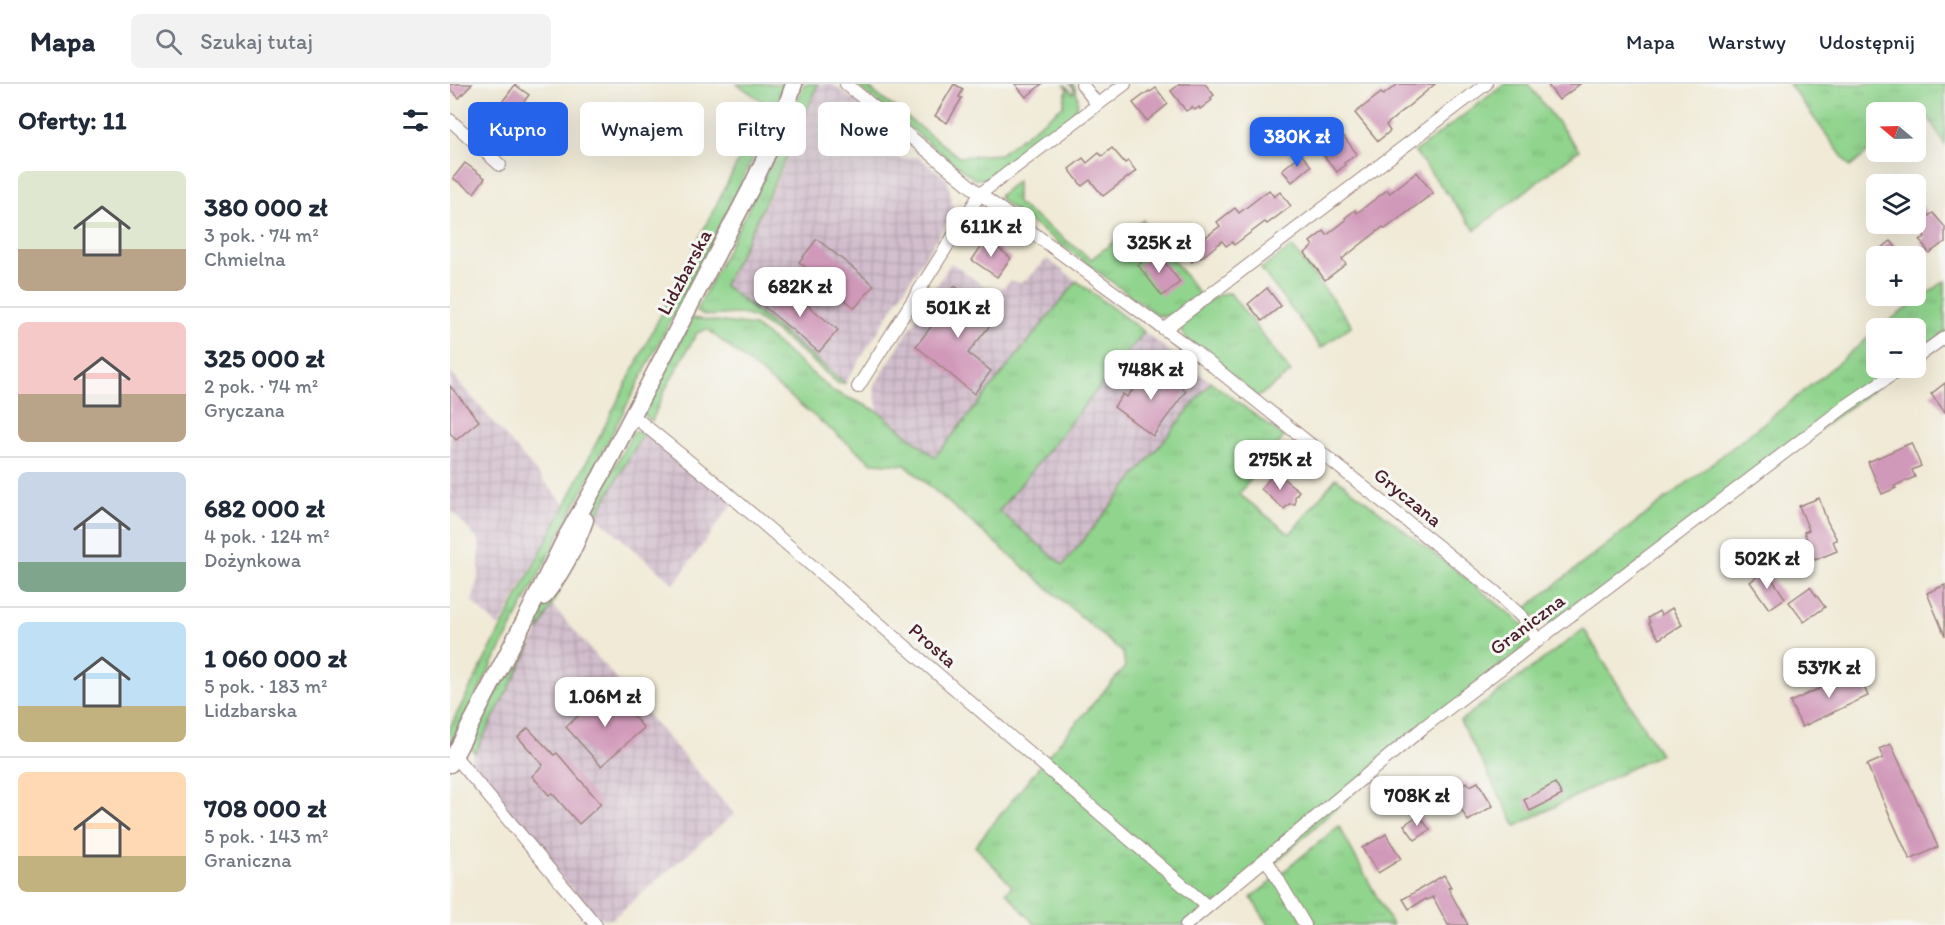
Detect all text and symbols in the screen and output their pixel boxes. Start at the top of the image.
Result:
search box [131,14,551,68]
text: Mapa [30,24,95,58]
icon: search [152,25,185,58]
text: Szukaj tutaj [200,28,313,55]
text: Mapa [1626,29,1675,54]
text: Warstwy [1708,29,1786,54]
text: Udostępnij [1819,29,1915,54]
chip: Kupno [468,102,568,156]
chip: Wynajem [580,102,704,156]
chip: Filtry [716,102,806,156]
chip: Nowe [818,102,910,156]
north arrow [1866,102,1926,162]
map controls [1866,102,1926,378]
text: Oferty: 11 [18,104,127,136]
icon: filters [399,104,432,137]
pin: 380K zł [1242,117,1352,168]
text: 380K zł [1264,124,1330,148]
button: layers [1866,174,1926,234]
text: 380 000 zł [204,191,328,223]
icon: home [66,195,138,267]
pin: 611K zł [936,207,1046,258]
text: 611K zł [960,214,1022,238]
text: 3 pok. · 74 m² [204,223,319,247]
pin: 325K zł [1104,223,1214,274]
street label: Lidzbarska [652,225,717,319]
text: 325K zł [1127,230,1191,254]
button: + [1866,246,1926,306]
text: Chmielna [204,247,286,271]
pin: 682K zł [745,267,855,318]
text: 682K zł [768,274,832,298]
pin: 501K zł [903,288,1013,339]
text: 501K zł [926,295,990,319]
button: − [1866,318,1926,378]
text: 325 000 zł [204,342,325,374]
icon: home [66,346,138,418]
pin: 748K zł [1096,350,1206,401]
text: 748K zł [1118,357,1184,381]
text: 2 pok. · 74 m² [204,374,318,398]
text: Gryczana [204,398,285,422]
pin: 275K zł [1225,440,1335,491]
text: 275K zł [1248,447,1312,471]
street label: Gryczana [1369,462,1447,532]
text: 682 000 zł [204,492,325,524]
icon: home [66,496,138,568]
text: 4 pok. · 124 m² [204,524,330,548]
pin: 502K zł [1712,539,1822,590]
text: 502K zł [1734,546,1800,570]
text: Dożynkowa [204,548,301,572]
street label: Graniczna [1485,588,1570,660]
street label: Prosta [904,618,962,672]
text: 1 060 000 zł [204,642,347,674]
icon: home [66,646,138,718]
pin: 537K zł [1774,648,1884,699]
text: 537K zł [1797,655,1861,679]
text: 5 pok. · 183 m² [204,674,327,698]
pin: 1.06M zł [543,677,667,728]
text: 1.06M zł [569,684,641,708]
text: Lidzbarska [204,698,297,722]
pin: 708K zł [1362,776,1472,827]
text: 708K zł [1384,783,1450,807]
text: 708 000 zł [204,792,326,824]
icon: home [66,796,138,868]
text: 5 pok. · 143 m² [204,824,329,848]
text: Graniczna [204,848,292,872]

